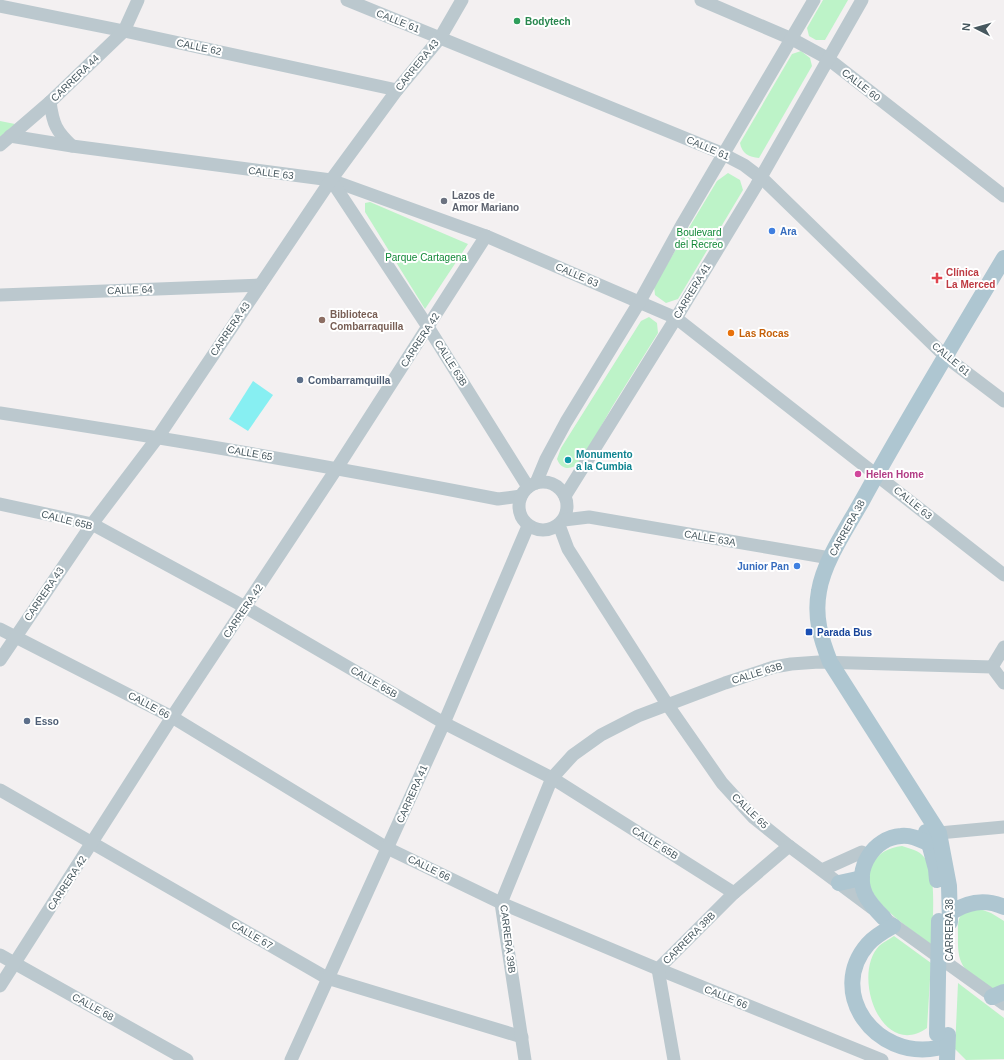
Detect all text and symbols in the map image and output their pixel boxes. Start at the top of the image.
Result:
street label: CALLE 61 [375,7,422,35]
north arrow [956,8,996,48]
marker: Bodytech [512,16,522,26]
place label: Bodytech [525,16,571,27]
text: N [960,22,972,32]
street label: CALLE 62 [176,37,223,57]
street label: CARRERA 43 [393,37,441,93]
street label: CARRERA 44 [49,52,102,104]
street label: CALLE 60 [840,67,883,104]
street label: CALLE 61 [685,134,732,162]
street label: CALLE 63 [248,165,295,181]
place label: Lazos de Amor Mariano [452,190,519,213]
marker: Lazos de Amor Mariano [439,196,449,206]
marker: Ara [767,226,777,236]
place label: Ara [780,226,797,237]
park label: Boulevard del Recreo [675,227,724,250]
park label: Parque Cartagena [385,252,467,263]
street label: CALLE 63 [554,261,601,289]
street label: CARRERA 41 [671,261,713,321]
place label: Clínica La Merced [946,267,995,290]
marker: Clínica La Merced [931,272,943,284]
street label: CALLE 64 [107,284,153,296]
street label: CARRERA 43 [208,300,252,358]
place label: Biblioteca Combarraquilla [330,309,404,332]
street label: CARRERA 42 [398,311,442,369]
marker: Biblioteca Combarraquilla [317,315,327,325]
marker: Las Rocas [726,328,736,338]
place label: Las Rocas [739,328,789,339]
street label: CALLE 63B [432,338,470,388]
street label: CALLE 61 [930,340,972,378]
marker: Combarramquilla [295,375,305,385]
place label: Combarramquilla [308,375,391,386]
street label: CALLE 65 [227,444,274,462]
place label: Monumento a la Cumbia [576,449,633,472]
marker: Monumento a la Cumbia [563,455,573,465]
marker: Helen Home [853,469,863,479]
place label: Helen Home [866,469,924,480]
street label: CALLE 63 [892,484,935,522]
street label: CARRERA 38 [827,498,867,558]
street label: CALLE 65B [40,508,94,532]
street label: CALLE 63A [683,528,737,548]
place label: Junior Pan [737,561,789,572]
marker: Junior Pan [792,561,802,571]
street label: CARRERA 43 [22,565,66,623]
street label: CARRERA 42 [221,582,265,640]
marker: Parada Bus [804,627,814,637]
place label: Parada Bus [817,627,872,638]
street label: CALLE 63B [730,660,784,686]
street label: CALLE 65B [349,664,400,700]
street label: CALLE 66 [126,689,172,721]
marker: Esso [22,716,32,726]
place label: Esso [35,716,59,727]
street label: CARRERA 41 [394,763,430,825]
street label: CALLE 65 [730,791,771,831]
street label: CALLE 65B [630,824,680,862]
street label: CALLE 66 [406,853,452,883]
street label: CARRERA 42 [45,854,89,912]
street label: CARRERA 38 [944,898,955,961]
street label: CARRERA 39B [498,904,518,974]
street label: CARRERA 38B [661,910,717,966]
street label: CALLE 67 [230,919,275,951]
street label: CALLE 66 [703,983,750,1011]
street label: CALLE 68 [70,991,116,1023]

